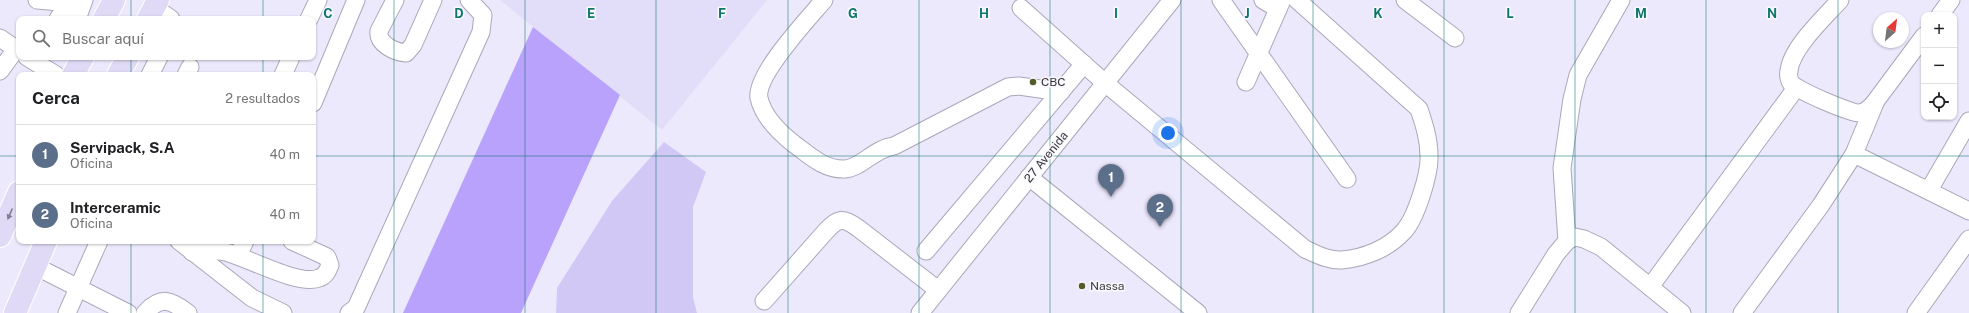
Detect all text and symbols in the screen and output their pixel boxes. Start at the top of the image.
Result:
text: C [323,6,333,21]
text: D [454,6,464,21]
text: E [587,6,595,21]
text: F [718,6,726,21]
text: G [848,6,858,21]
text: H [979,6,989,21]
text: I [1114,6,1118,21]
text: J [1244,6,1250,21]
text: K [1373,6,1383,21]
text: L [1506,6,1514,21]
text: M [1635,6,1647,21]
text: N [1767,6,1777,21]
north arrow [1873,12,1909,48]
map controls [1921,12,1957,120]
button: + [1921,12,1957,48]
search box [16,16,316,60]
icon: search [30,27,52,49]
text: Buscar aquí [62,30,144,47]
button: − [1921,48,1957,84]
place label: CBC [1041,75,1066,89]
marker: CBC [1028,77,1038,87]
button: locate [1921,84,1957,120]
text: Cerca [32,88,80,108]
text: 2 resultados [225,91,300,106]
your location [1158,123,1178,143]
street label: 27 Avenida [1021,129,1071,185]
text: Servipack, S.A [70,139,175,156]
text: 1 [42,147,48,162]
text: 40 m [269,147,300,162]
text: Oficina [70,156,113,171]
pin: 1 [1098,164,1124,197]
pin: 2 [1147,194,1173,227]
text: Interceramic [70,199,161,216]
text: 2 [41,207,49,222]
text: 40 m [269,207,300,222]
one-way arrow [6,209,12,221]
text: Oficina [70,216,113,231]
place label: Nassa [1090,279,1124,293]
marker: Nassa [1077,281,1087,291]

